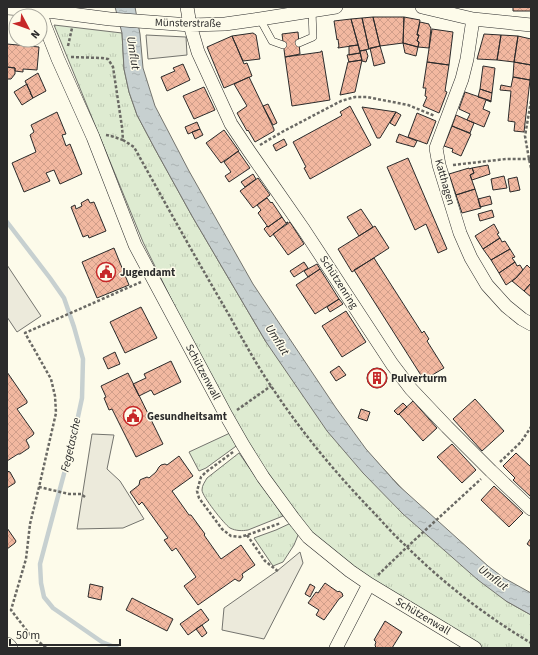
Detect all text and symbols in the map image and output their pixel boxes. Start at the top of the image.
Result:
north arrow [8,8,48,48]
street label: Münsterstraße [155,15,222,31]
text: N [27,27,43,42]
water label: Umflut [122,35,144,72]
street label: Katthagen [431,157,459,207]
street label: Schützenring [316,252,362,312]
public building icon: Jugendamt [95,261,117,283]
place label: Jugendamt [120,265,176,280]
water label: Umflut [261,321,294,360]
street label: Schützenwall [182,341,224,403]
building icon: Pulverturm [366,367,388,389]
place label: Pulverturm [391,371,447,386]
public building icon: Gesundheitsamt [122,405,144,427]
place label: Gesundheitsamt [147,409,228,424]
water label: Fegetasche [56,416,86,474]
water label: Umflut [475,561,512,596]
street label: Schützenwall [393,594,453,638]
scale bar [10,621,120,647]
text: 50 m [16,627,40,644]

